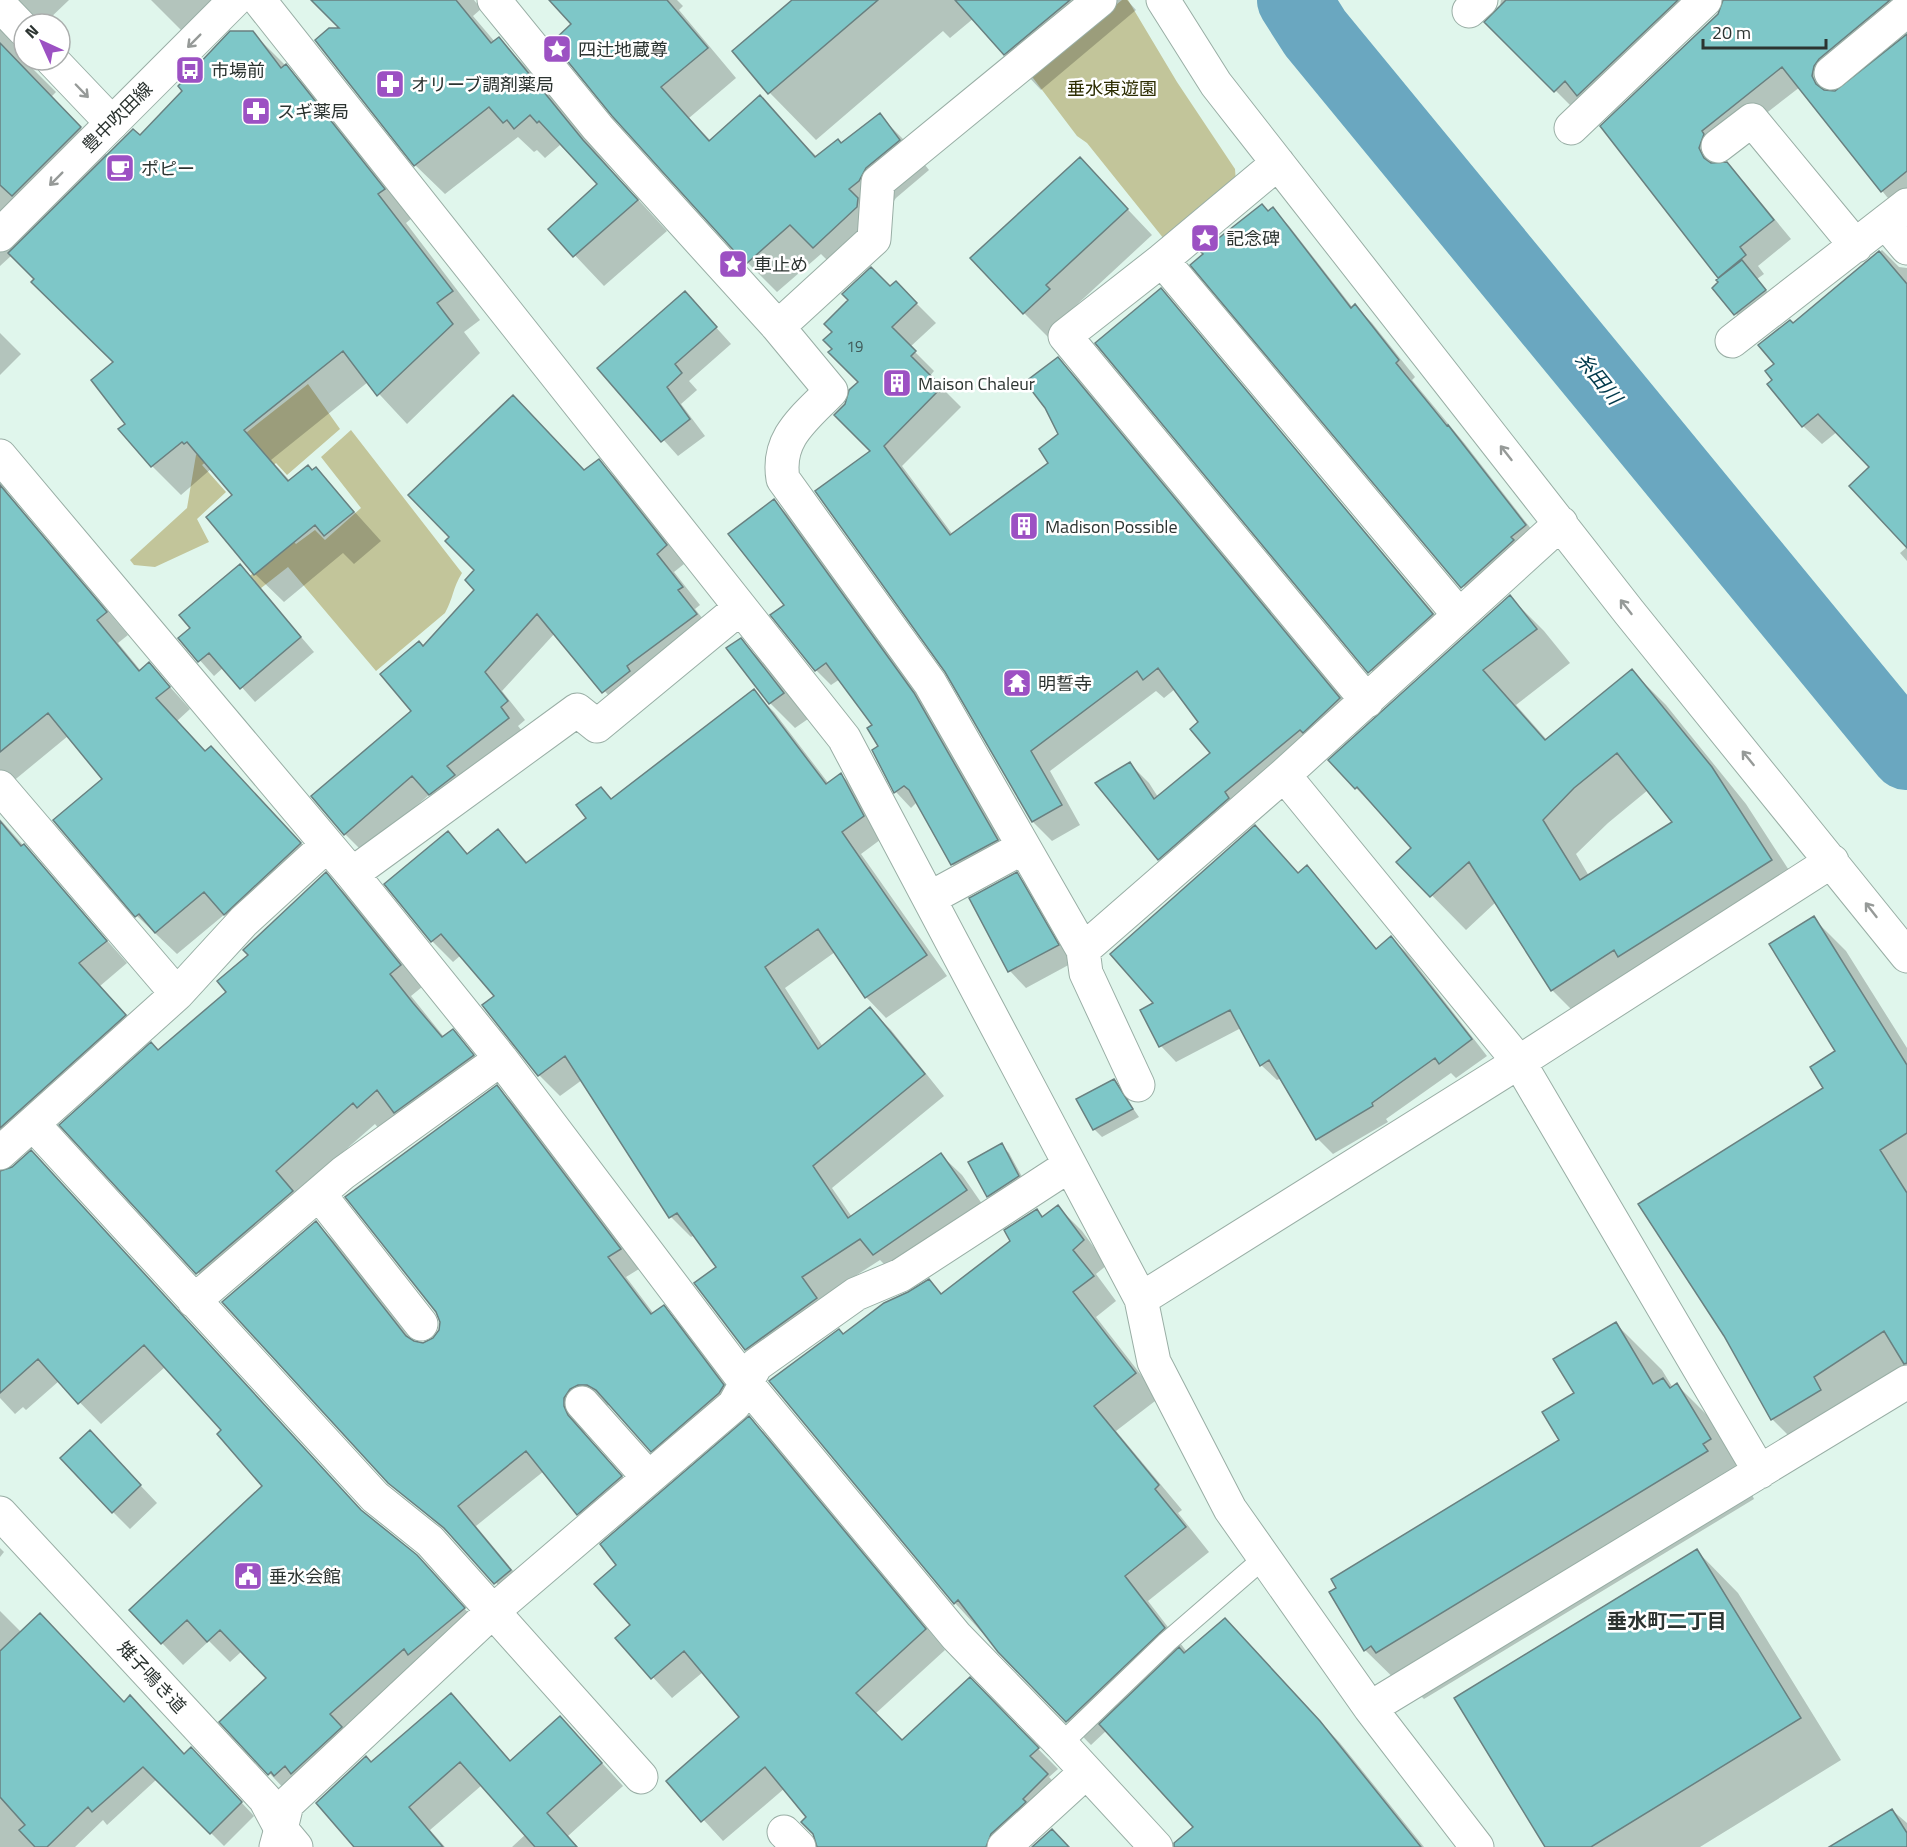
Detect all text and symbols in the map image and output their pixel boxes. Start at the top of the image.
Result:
north arrow [12,12,72,72]
scale bar [1703,12,1826,50]
text: N [19,19,44,44]
text: 20 m [1712,19,1751,46]
place icon: 四辻地蔵尊 [541,33,573,65]
one-way arrow [187,34,201,49]
place label: 四辻地蔵尊 [578,36,668,63]
bus stop icon: 市場前 [174,54,206,86]
place label: 市場前 [211,57,265,84]
pharmacy icon: オリーブ調剤薬局 [374,68,406,100]
place label: オリーブ調剤薬局 [411,71,554,98]
park label: 垂水東遊園 [1067,75,1157,102]
street label: 豊中吹田線 [76,76,158,158]
one-way arrow [75,84,89,99]
pharmacy icon: スギ薬局 [240,95,272,127]
place label: スギ薬局 [277,98,349,125]
cafe icon: ポピー [104,152,136,184]
place label: ポピー [141,155,195,182]
one-way arrow [48,172,63,186]
place icon: 記念碑 [1189,222,1221,254]
place label: 記念碑 [1226,225,1280,252]
place icon: 車止め [717,248,749,280]
place label: 車止め [754,251,808,278]
house number: 19 [847,335,863,358]
water label: 糸田川 [1568,345,1631,413]
building icon: Maison Chaleur [881,367,913,399]
place label: Maison Chaleur [918,370,1035,397]
one-way arrow [1500,445,1513,461]
building icon: Madison Possible [1008,510,1040,542]
place label: Madison Possible [1045,513,1178,540]
one-way arrow [1619,599,1632,615]
temple icon: 明誓寺 [1001,667,1033,699]
place label: 明誓寺 [1038,670,1092,697]
one-way arrow [1742,750,1755,766]
one-way arrow [1864,902,1877,918]
public building icon: 垂水会館 [232,1560,264,1592]
place label: 垂水会館 [269,1563,341,1590]
district label: 垂水町二丁目 [1607,1605,1727,1636]
street label: 雉子鳴き道 [111,1635,193,1719]

